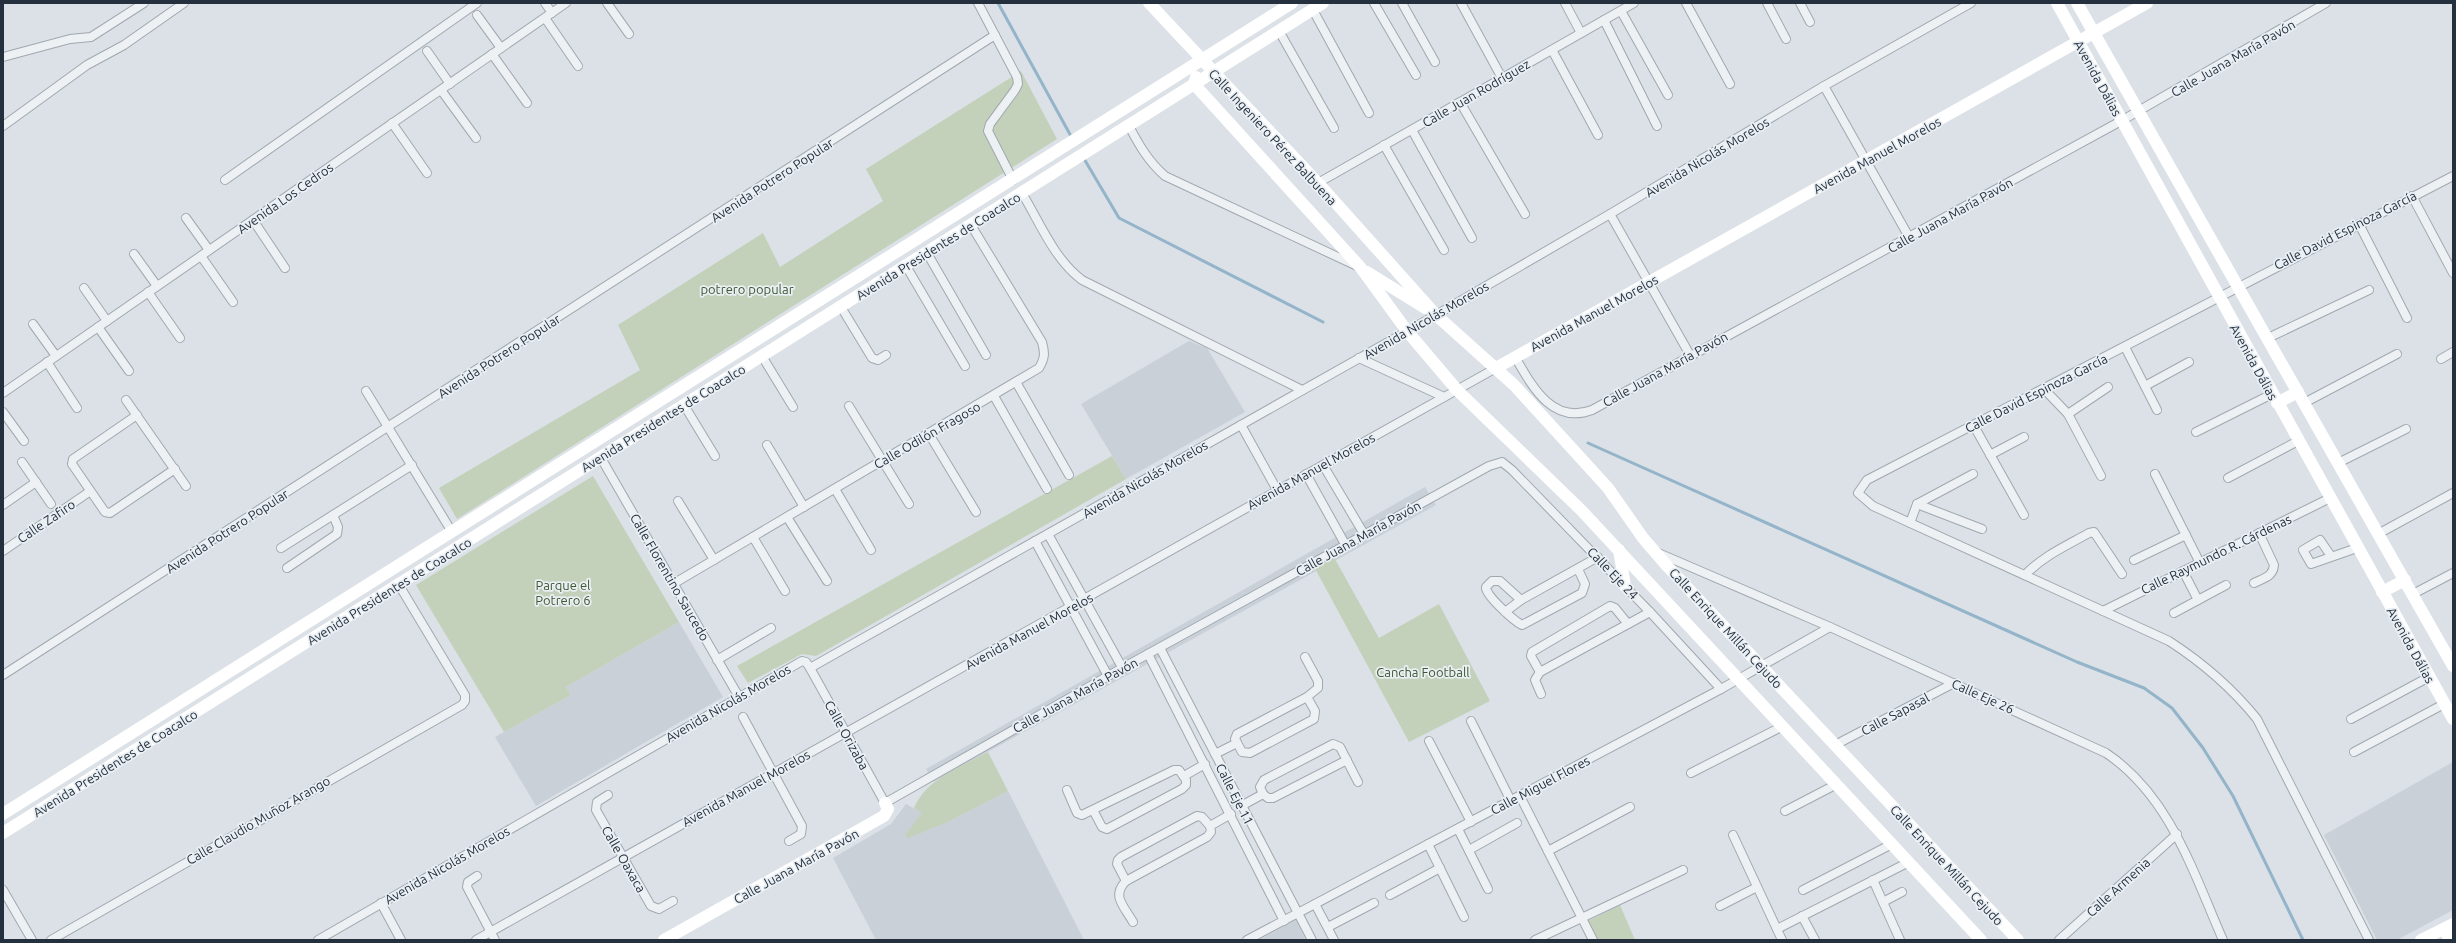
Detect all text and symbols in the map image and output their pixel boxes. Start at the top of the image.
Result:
street label: Calle Juana María Pavón [2169,17,2297,99]
street label: Avenida Dálias [2071,38,2125,119]
street label: Calle Juan Rodríguez [1420,56,1532,130]
street label: Calle Ingeniero Pérez Balbuena [1206,66,1340,208]
street label: Avenida Nicolás Morelos [1643,114,1772,200]
street label: Avenida Manuel Morelos [1811,114,1944,196]
street label: Avenida Potrero Popular [708,135,836,225]
street label: Avenida Los Cedros [235,160,336,236]
street label: Calle Juana María Pavón [1885,175,2015,255]
street label: Calle David Espinoza García [2271,188,2419,272]
street label: Avenida Presidentes de Coacalco [853,189,1023,303]
street label: Avenida Manuel Morelos [1528,272,1661,354]
street label: Avenida Nicolás Morelos [1361,278,1491,362]
park label: potrero popular [700,282,794,296]
street label: Avenida Potrero Popular [435,311,563,401]
street label: Avenida Dálias [2227,322,2281,403]
street label: Calle Juana María Pavón [1600,329,1730,409]
street label: Calle David Espinoza García [1962,351,2110,435]
street label: Avenida Presidentes de Coacalco [578,361,748,475]
street label: Calle Odilón Fragoso [871,399,983,471]
street label: Avenida Manuel Morelos [1245,430,1378,512]
street label: Avenida Nicolás Morelos [1080,437,1210,521]
street label: Avenida Potrero Popular [163,486,291,576]
street label: Calle Zafiro [15,497,77,545]
street label: Calle Juana María Pavón [1293,498,1423,578]
street label: Calle Florentino Saucedo [628,511,712,643]
street label: Calle Raymundo R. Cárdenas [2139,511,2294,597]
street label: Avenida Presidentes de Coacalco [304,534,474,648]
street label: Calle Eje 24 [1585,544,1641,602]
street label: Calle Enrique Millán Cejudo [1667,565,1785,691]
park label: Parque el Potrero 6 [535,578,591,607]
street label: Avenida Manuel Morelos [963,590,1096,672]
street label: Avenida Dálias [2384,605,2438,686]
street label: Calle Juana María Pavón [1010,655,1140,735]
street label: Avenida Nicolás Morelos [663,661,793,745]
park label: Cancha Football [1376,665,1470,679]
street label: Calle Eje 26 [1950,676,2016,716]
street label: Calle Sapasal [1859,690,1932,738]
street label: Calle Orizaba [822,698,872,772]
street label: Avenida Presidentes de Coacalco [30,706,200,820]
street label: Avenida Manuel Morelos [680,747,813,829]
street label: Calle Miguel Flores [1488,753,1592,817]
street label: Calle Eje 11 [1214,761,1256,827]
street label: Calle Claudio Muñoz Arango [184,773,332,867]
street label: Calle Enrique Millán Cejudo [1888,802,2006,928]
street label: Avenida Nicolás Morelos [382,823,512,907]
street label: Calle Oaxaca [599,823,649,895]
street label: Calle Juana María Pavón [731,826,861,906]
street label: Calle Armenia [2083,855,2153,919]

